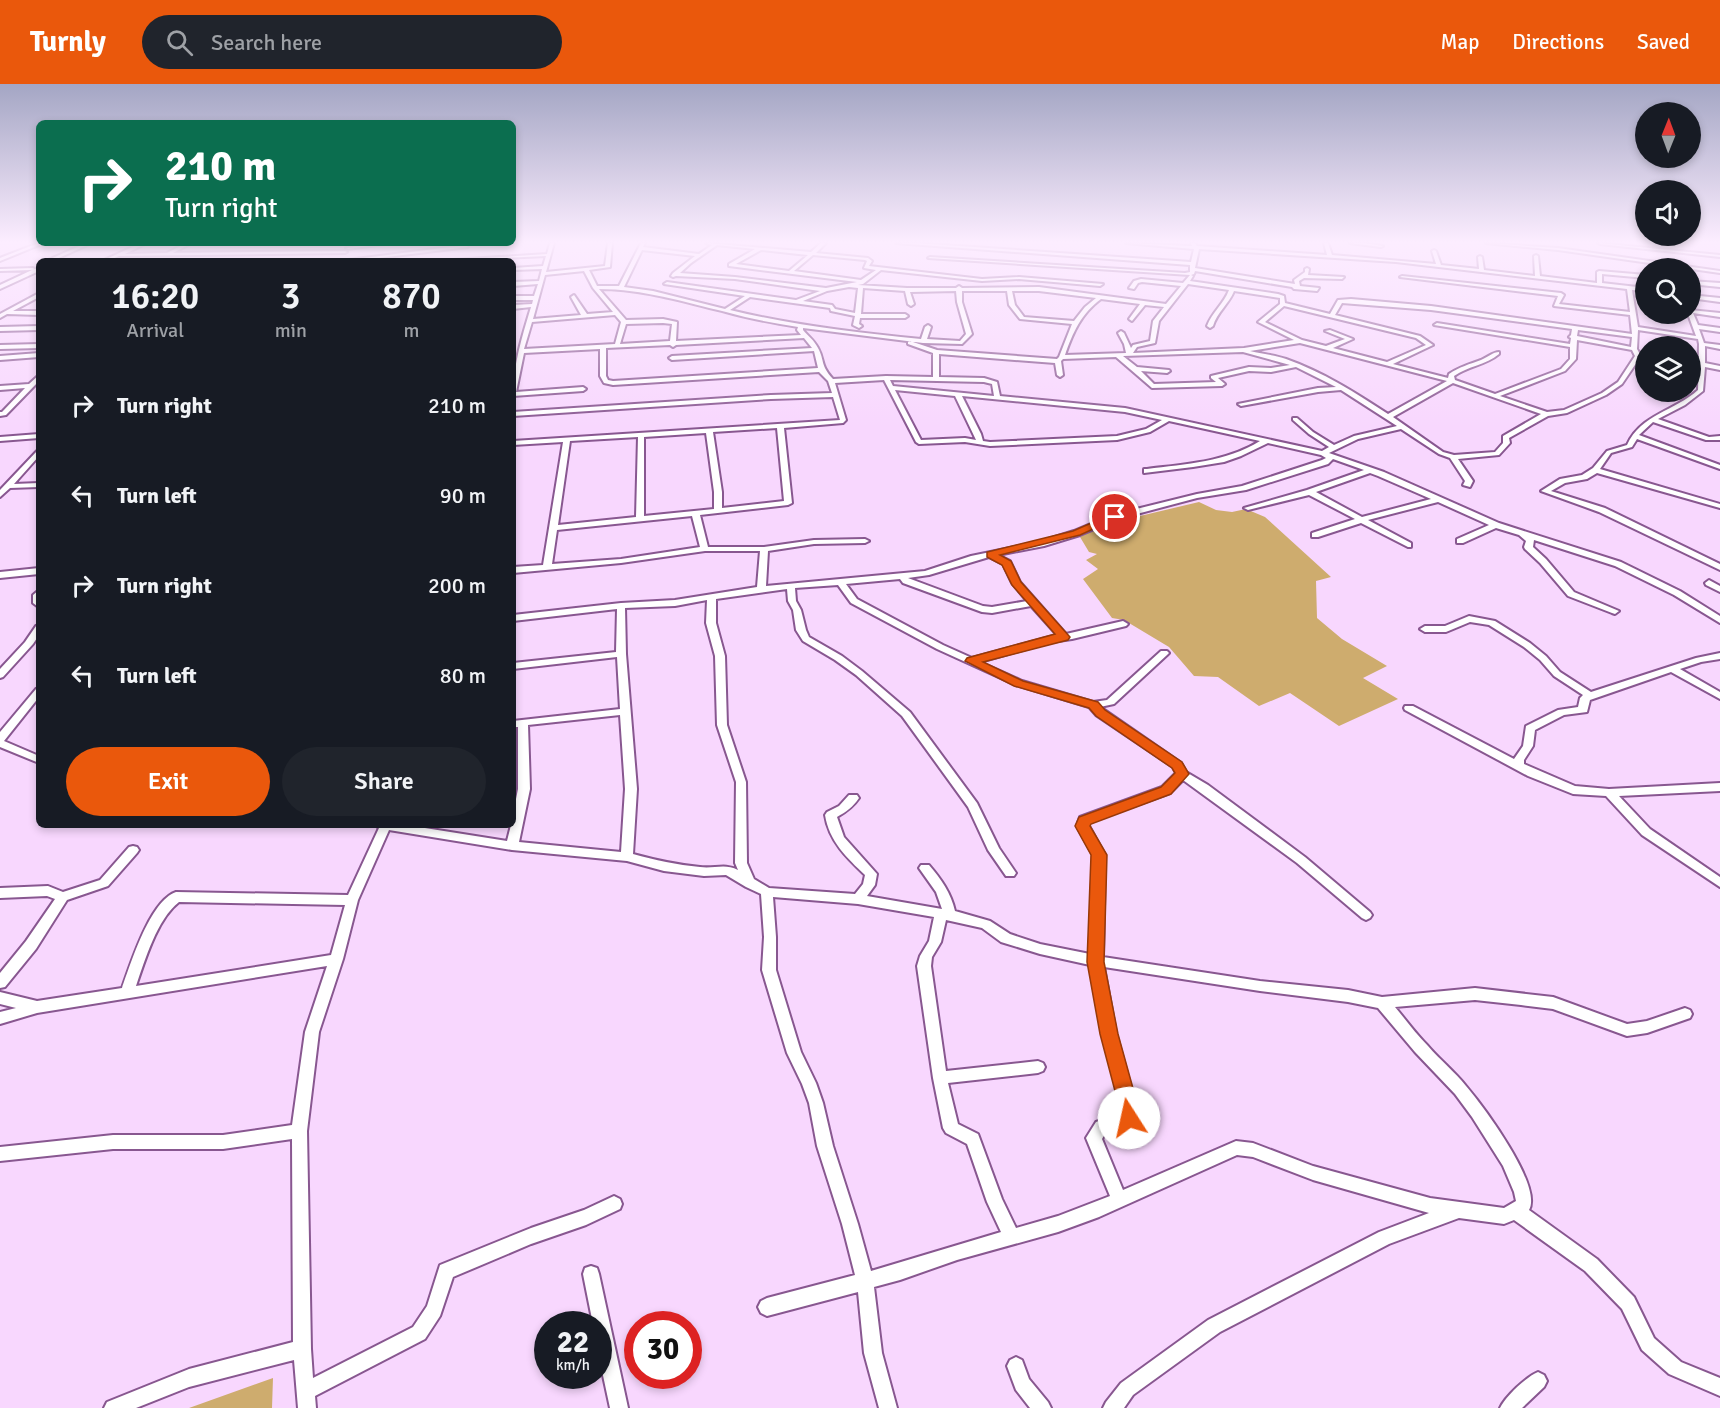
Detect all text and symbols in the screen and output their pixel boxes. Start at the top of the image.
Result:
search box [142,15,562,69]
text: Turnly [30,25,106,59]
icon: search [163,26,196,59]
text: Search here [211,29,322,56]
text: Map [1441,29,1479,55]
text: Directions [1512,29,1604,55]
text: Saved [1637,29,1690,55]
north arrow [1635,102,1701,168]
map controls [1635,102,1701,402]
text: 210 m [165,141,276,192]
icon: right [66,144,144,222]
button: sound [1635,180,1701,246]
text: Turn right [165,192,278,225]
button: search [1635,258,1701,324]
text: 16:20 [111,274,199,319]
text: 3 [281,274,301,319]
text: 870 [382,274,441,319]
text: Arrival [127,318,184,343]
text: min [275,318,307,343]
text: m [403,318,419,343]
button: layers [1635,336,1701,402]
icon: right [66,389,99,422]
text: Turn right [117,392,212,419]
text: 210 m [428,392,486,419]
icon: left [66,479,99,512]
text: Turn left [117,482,197,509]
text: 90 m [440,482,486,509]
pin [1089,491,1140,542]
icon: arrive [1098,500,1131,533]
icon: right [66,569,99,602]
text: Turn right [117,572,212,599]
text: 200 m [428,572,486,599]
icon: left [66,659,99,692]
text: Turn left [117,662,197,689]
text: 80 m [440,662,486,689]
button: Exit [66,747,270,816]
button: Share [282,747,486,816]
position arrow [1097,1086,1161,1150]
speed limit sign: 30 [624,1311,702,1389]
text: 22 [557,1324,589,1361]
text: km/h [556,1356,590,1374]

